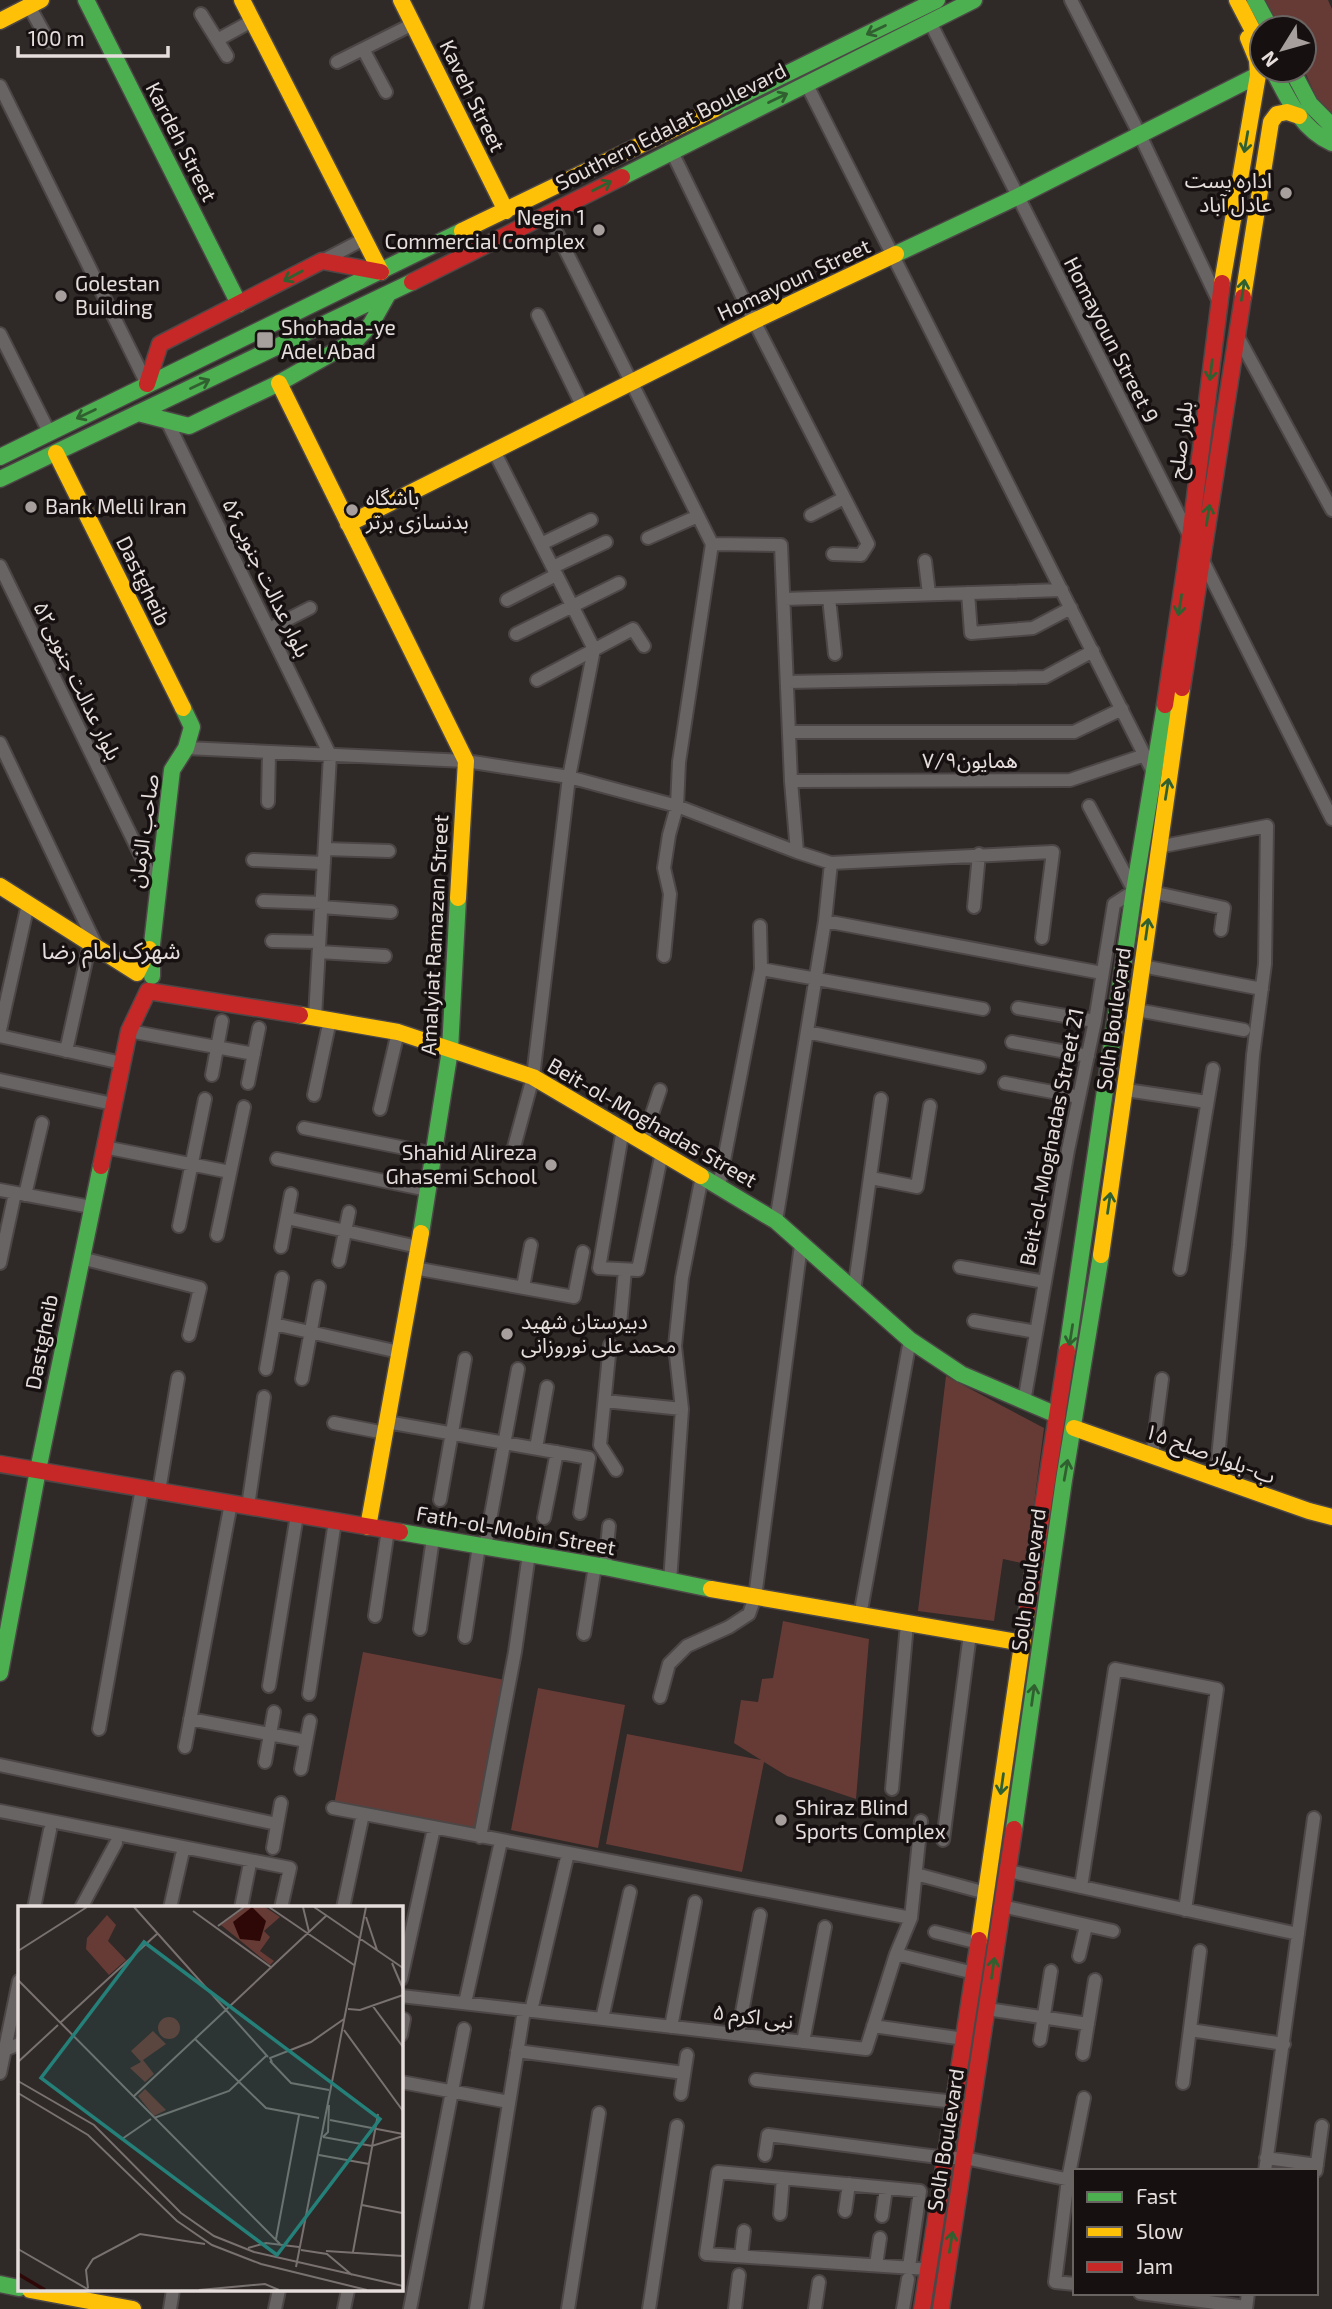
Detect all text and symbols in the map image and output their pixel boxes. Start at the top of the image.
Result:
scale bar [18,14,168,58]
north arrow [1248,14,1318,84]
one-way arrow [866,24,887,38]
text: 100 m [28,25,85,50]
street label: Kaveh Street [435,35,511,155]
text: N [1256,47,1282,72]
street label: Southern Edalat Boulevard [551,57,790,195]
street label: Kardeh Street [142,77,223,205]
one-way arrow [767,90,788,104]
one-way arrow [1239,130,1252,153]
place label: اداره پست عادل آباد [1185,167,1272,217]
one-way arrow [591,178,611,192]
marker: اداره پست عادل آباد [1278,185,1294,201]
place label: Negin 1 Commercial Complex [384,204,585,253]
marker: Negin 1 Commercial Complex [591,222,607,238]
street label: Homayoun Street [713,232,874,325]
street label: Homayoun Street 9 [1060,252,1165,426]
one-way arrow [283,269,304,283]
place label: Golestan Building [75,270,160,319]
one-way arrow [1237,279,1250,302]
marker: Golestan Building [53,288,69,304]
place label: Shohada-ye Adel Abad [281,314,396,363]
marker: Shohada-ye Adel Abad [255,330,275,350]
one-way arrow [1205,358,1218,381]
one-way arrow [189,377,210,390]
street label: بلوار صلح [1162,400,1201,481]
one-way arrow [76,408,97,422]
place label: باشگاه بدنسازی برتر [365,484,469,534]
place label: Bank Melli Iran [45,493,187,518]
street label: بلوار عدالت جنوبی۵۶ [217,494,317,661]
marker: Bank Melli Iran [23,499,39,515]
marker: باشگاه بدنسازی برتر [344,502,360,518]
one-way arrow [1202,504,1215,527]
street label: Dastgheib [112,531,177,629]
one-way arrow [1173,593,1186,615]
street label: بلوار عدالت جنوبی۵۲ [28,597,128,764]
street label: همایون۷/۹ [922,747,1018,773]
street label: صاحب الزمان [122,772,164,889]
one-way arrow [1161,778,1174,800]
street label: Amalyiat Ramazan Street [415,814,452,1056]
one-way arrow [1141,918,1154,941]
district label: شهرک امام رضا [42,936,180,969]
street label: Solh Boulevard [1090,946,1135,1092]
street label: Beit-ol-Moghadas Street 21 [1013,1006,1088,1268]
street label: Beit-ol-Moghadas Street [544,1052,762,1192]
place label: Shahid Alireza Ghasemi School [386,1139,538,1188]
marker: Shahid Alireza Ghasemi School [543,1157,559,1173]
one-way arrow [1103,1192,1116,1214]
street label: Dastgheib [19,1292,62,1391]
place label: دبیرستان شهید محمد علی نوروزانی [521,1308,676,1358]
one-way arrow [1064,1323,1077,1346]
marker: دبیرستان شهید محمد علی نوروزانی [499,1326,515,1342]
street label: ۱۵ ب-بلوار صلح [1140,1417,1279,1492]
one-way arrow [1060,1459,1073,1482]
street label: Fath-ol-Mobin Street [415,1500,618,1559]
street label: Solh Boulevard [1005,1507,1050,1653]
one-way arrow [1027,1684,1040,1707]
one-way arrow [996,1772,1009,1794]
place label: Shiraz Blind Sports Complex [795,1794,946,1843]
marker: Shiraz Blind Sports Complex [773,1812,789,1828]
inset map [18,1906,402,2292]
one-way arrow [987,1957,1000,1980]
street label: نبی اکرم ۵ [711,1998,795,2038]
street label: Solh Boulevard [921,2067,968,2213]
legend [1073,2169,1318,2295]
text: Fast [1136,2183,1177,2208]
text: Slow [1136,2218,1183,2243]
one-way arrow [945,2231,958,2254]
text: Jam [1136,2253,1173,2278]

